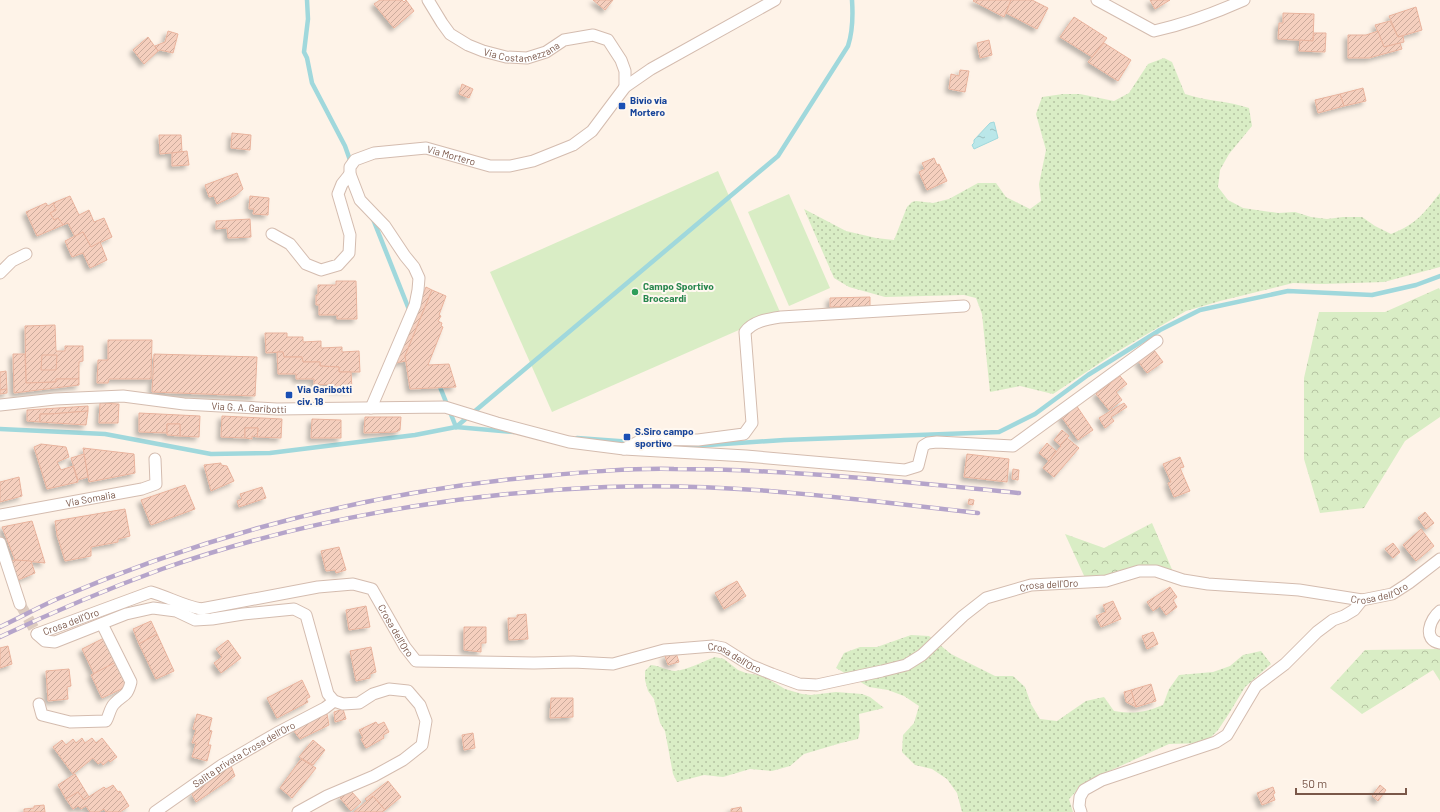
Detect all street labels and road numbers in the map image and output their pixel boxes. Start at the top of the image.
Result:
street label: Via Costamezzana [482,39,562,65]
street label: Via Mortero [426,143,477,168]
street label: Via G. A. Garibotti [211,399,287,415]
street label: Via Somalia [65,488,116,509]
street label: Crosa dell'Oro [1018,576,1079,594]
street label: Crosa dell'Oro [1350,580,1410,606]
street label: Crosa dell'Oro [376,602,416,659]
street label: Crosa dell'Oro [41,606,101,637]
street label: Crosa dell'Oro [707,640,763,675]
street label: Salita privata Crosa dell'Oro [190,719,297,790]

